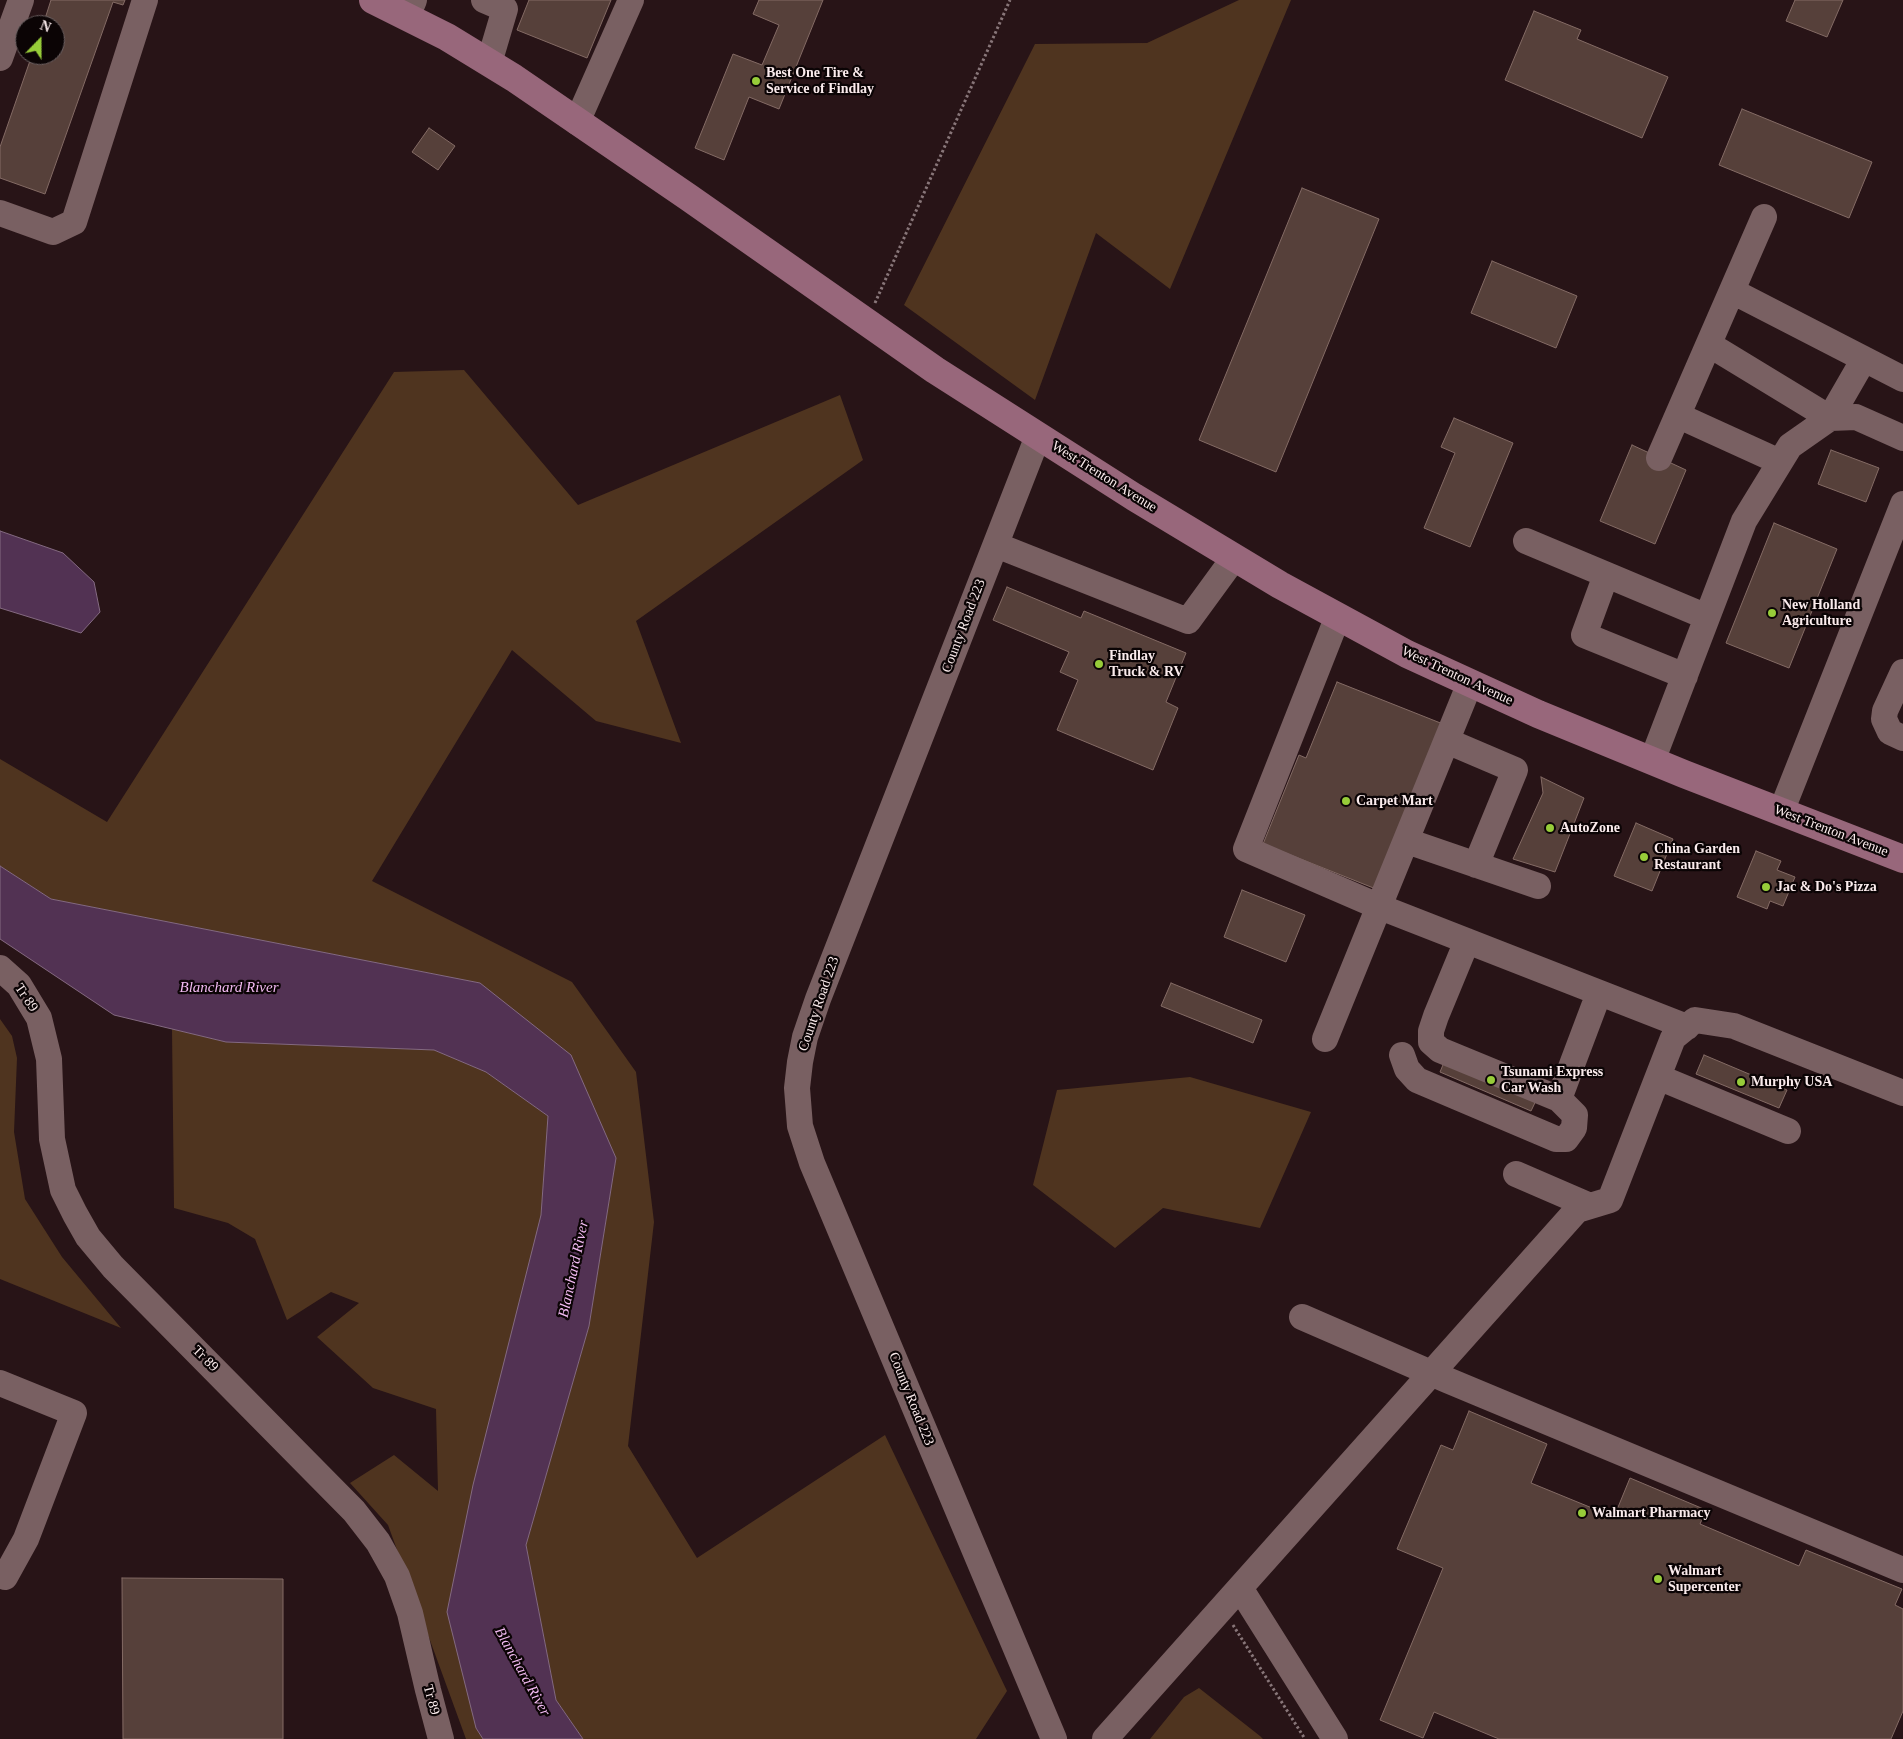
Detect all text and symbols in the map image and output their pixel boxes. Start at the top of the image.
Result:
north arrow [15,15,65,65]
text: N [38,18,53,35]
place label: Best One Tire & Service of Findlay [766,65,874,98]
marker: Best One Tire & Service of Findlay [750,75,762,87]
street label: West Trenton Avenue [1048,438,1160,516]
street label: County Road 223 [938,577,990,675]
place label: New Holland Agriculture [1782,597,1860,630]
marker: New Holland Agriculture [1766,607,1778,619]
street label: West Trenton Avenue [1399,643,1515,709]
place label: Findlay Truck & RV [1109,648,1184,680]
marker: Findlay Truck & RV [1093,658,1105,670]
place label: Carpet Mart [1356,793,1433,809]
marker: Carpet Mart [1340,795,1352,807]
street label: West Trenton Avenue [1772,801,1890,861]
place label: AutoZone [1560,820,1620,836]
marker: AutoZone [1544,822,1556,834]
place label: China Garden Restaurant [1654,841,1740,874]
marker: China Garden Restaurant [1638,851,1650,863]
place label: Jac & Do's Pizza [1776,879,1877,895]
marker: Jac & Do's Pizza [1760,881,1772,893]
street label: County Road 223 [795,955,843,1053]
water label: Blanchard River [179,979,279,997]
street label: Tr 89 [11,981,41,1015]
place label: Tsunami Express Car Wash [1501,1064,1603,1096]
marker: Tsunami Express Car Wash [1485,1074,1497,1086]
place label: Murphy USA [1751,1074,1832,1090]
marker: Murphy USA [1735,1076,1747,1088]
water label: Blanchard River [555,1219,593,1319]
street label: Tr 89 [188,1342,222,1376]
street label: County Road 223 [885,1350,937,1448]
place label: Walmart Pharmacy [1592,1505,1711,1521]
marker: Walmart Pharmacy [1576,1507,1588,1519]
place label: Walmart Supercenter [1668,1563,1741,1595]
marker: Walmart Supercenter [1652,1573,1664,1585]
water label: Blanchard River [490,1624,554,1720]
street label: Tr 89 [419,1683,443,1717]

